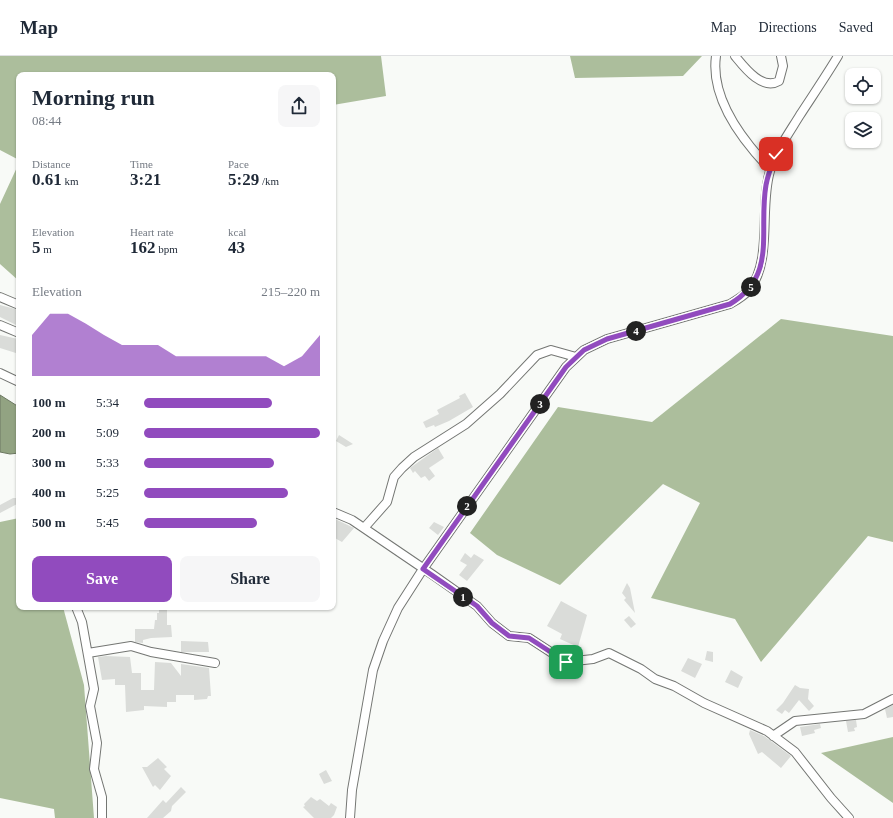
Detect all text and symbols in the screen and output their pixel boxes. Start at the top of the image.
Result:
text: Map [20,17,58,38]
text: Map [711,20,736,35]
text: Directions [758,20,817,35]
text: Saved [839,20,873,35]
map controls [845,68,881,148]
button: locate [845,68,881,104]
text: Morning run [32,85,155,110]
button: share [278,85,320,127]
button: layers [845,112,881,148]
text: 08:44 [32,113,62,128]
pin [759,137,793,171]
icon: check [765,143,787,165]
text: Distance [32,158,70,170]
text: Time [130,158,153,170]
text: Pace [228,158,249,170]
text: 0.61 [32,170,62,189]
text: 3:21 [130,170,161,189]
text: 5:29 [228,170,259,189]
text: km [62,175,79,187]
text: /km [259,175,279,187]
text: Elevation [32,226,74,238]
text: Heart rate [130,226,174,238]
text: kcal [228,226,246,238]
text: 5 [32,238,41,257]
text: 162 [130,238,156,257]
text: 43 [228,238,245,257]
text: m [41,243,52,255]
text: bpm [156,243,178,255]
pin: 5 [741,277,761,297]
text: 5 [748,281,754,293]
text: Elevation [32,284,82,299]
text: 215–220 m [261,284,320,299]
pin: 4 [626,321,646,341]
text: 4 [633,325,639,337]
pin: 3 [530,394,550,414]
text: 100 m [32,395,66,410]
text: 5:34 [96,395,119,410]
text: 3 [537,398,543,410]
text: 200 m [32,425,66,440]
text: 5:09 [96,425,119,440]
text: 300 m [32,455,66,470]
text: 5:33 [96,455,119,470]
text: 400 m [32,485,66,500]
text: 5:25 [96,485,119,500]
pin: 2 [457,496,477,516]
text: 2 [464,500,470,512]
text: 500 m [32,515,66,530]
text: 5:45 [96,515,119,530]
button: Save [32,556,172,602]
button: Share [180,556,320,602]
pin: 1 [453,587,473,607]
text: 1 [460,591,466,603]
pin [549,645,583,679]
icon: arrive [555,651,577,673]

